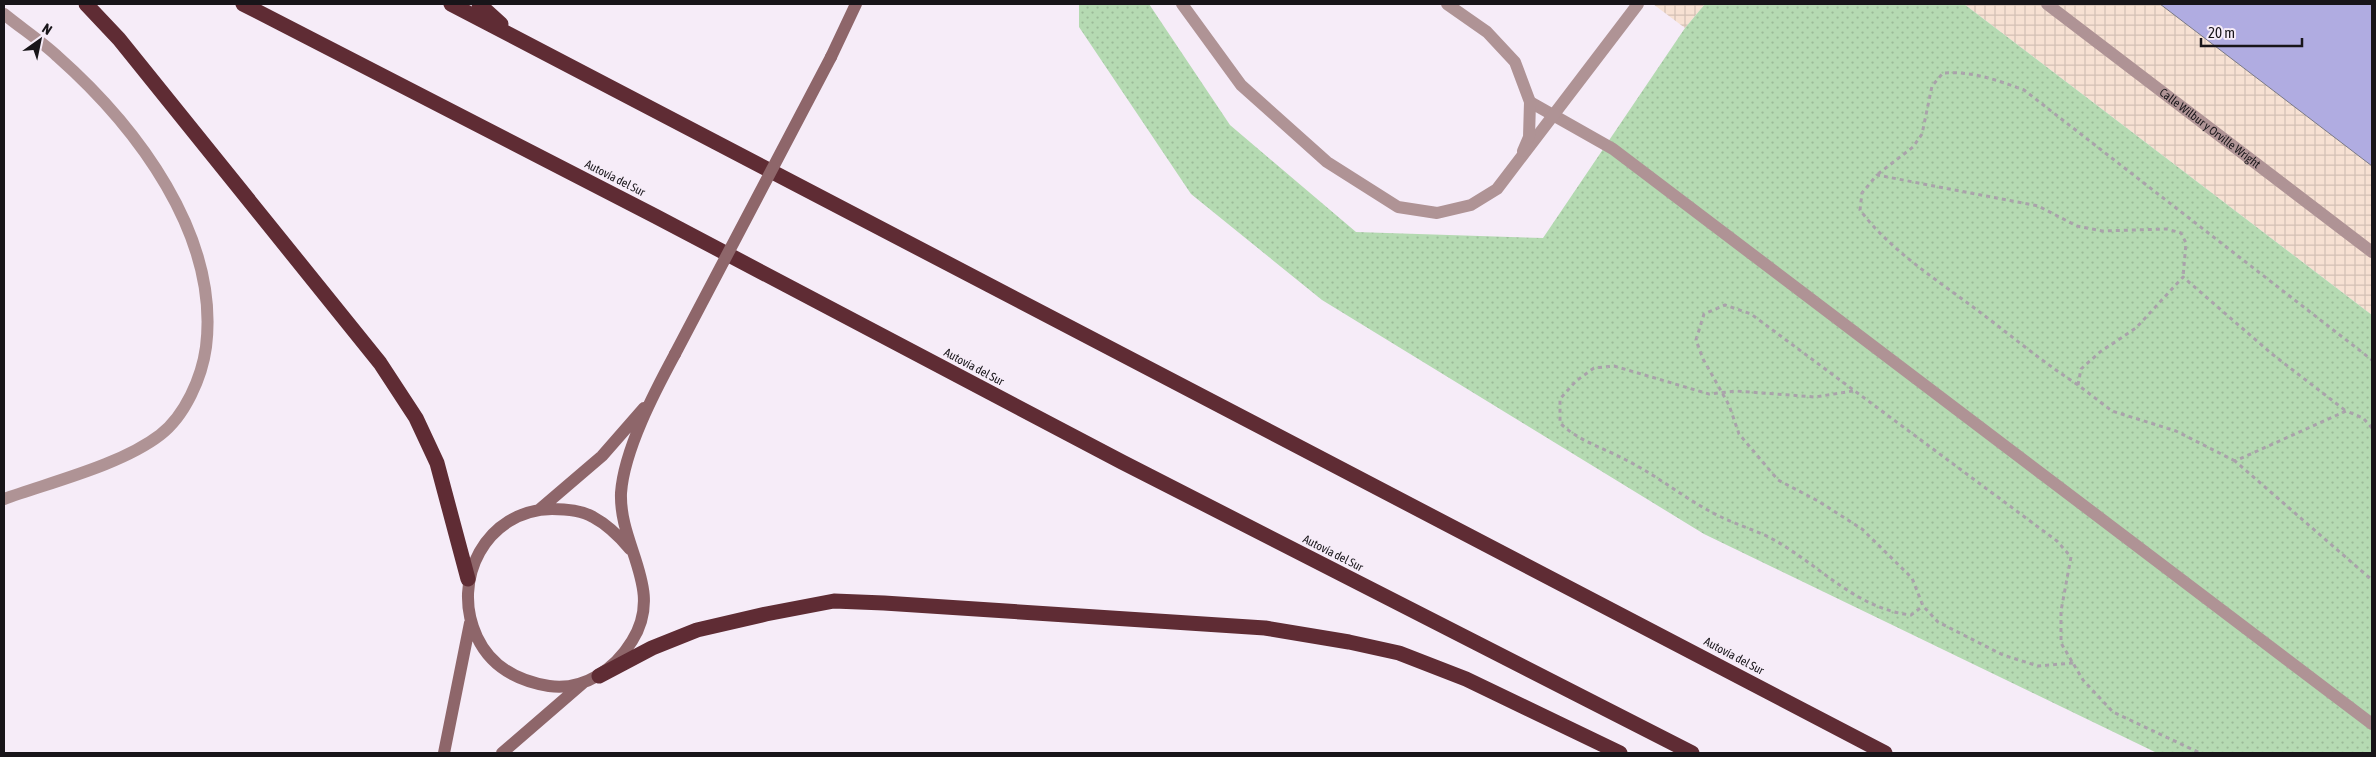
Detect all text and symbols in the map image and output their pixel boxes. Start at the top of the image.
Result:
north arrow [15,15,65,65]
scale bar [2201,15,2302,47]
text: N [39,20,55,38]
text: 20 m [2208,24,2235,41]
street label: Calle Wilbur y Orville Wright [2157,85,2264,172]
street label: Autovía del Sur [583,157,648,199]
street label: Autovía del Sur [942,345,1007,389]
street label: Autovía del Sur [1301,532,1366,574]
street label: Autovía del Sur [1702,634,1767,678]

